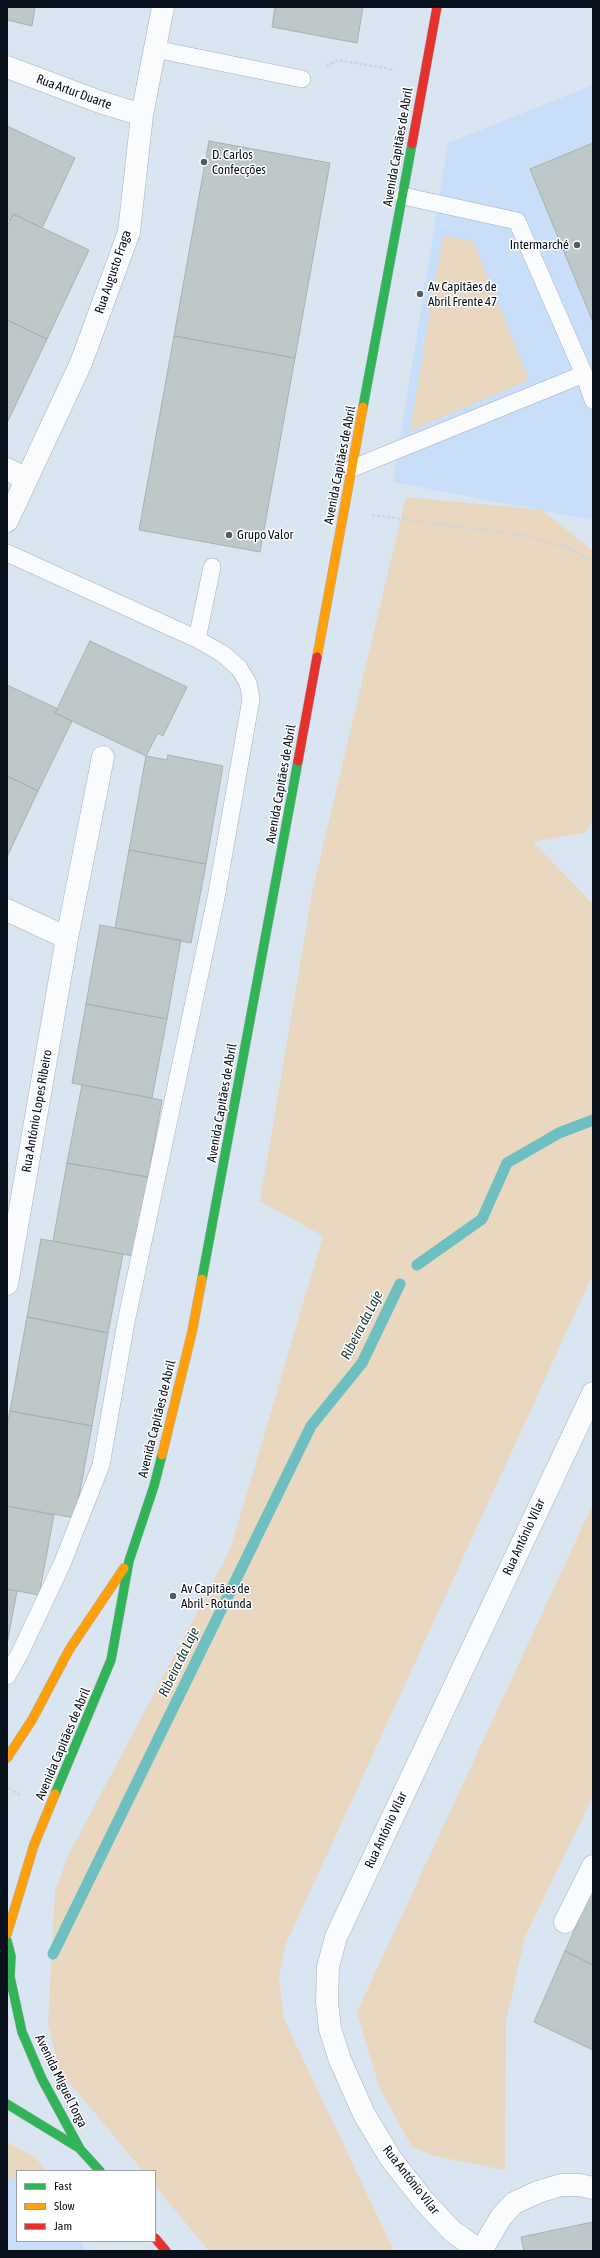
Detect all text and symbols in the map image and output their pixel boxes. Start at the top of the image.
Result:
street label: Rua Artur Duarte [34,71,114,113]
street label: Avenida Capitães de Abril [380,86,416,208]
place label: D. Carlos Confecções [212,147,266,178]
marker: D. Carlos Confecções [199,157,209,167]
street label: Rua Augusto Fraga [91,228,135,316]
place label: Intermarché [510,237,569,253]
marker: Intermarché [572,240,582,250]
place label: Av Capitães de Abril Frente 47 [428,279,497,310]
marker: Av Capitães de Abril Frente 47 [415,289,425,299]
street label: Avenida Capitães de Abril [321,404,359,526]
place label: Grupo Valor [237,527,293,543]
marker: Grupo Valor [224,530,234,540]
street label: Avenida Capitães de Abril [263,723,299,845]
street label: Avenida Capitães de Abril [204,1042,240,1164]
street label: Rua António Lopes Ribeiro [19,1048,55,1174]
water label: Ribeira da Laje [337,1288,387,1362]
street label: Avenida Capitães de Abril [135,1359,179,1479]
street label: Rua António Vilar [499,1496,549,1578]
place label: Av Capitães de Abril - Rotunda [181,1581,252,1612]
marker: Av Capitães de Abril - Rotunda [168,1591,178,1601]
water label: Ribeira da Laje [155,1625,203,1699]
street label: Avenida Capitães de Abril [32,1685,94,1803]
street label: Rua António Vilar [361,1789,411,1871]
street label: Avenida Miguel Torga [32,2032,90,2130]
street label: Rua António Vilar [379,2143,443,2217]
legend [16,2170,156,2242]
text: Fast [54,2179,72,2193]
text: Slow [54,2199,75,2213]
text: Jam [54,2219,72,2233]

